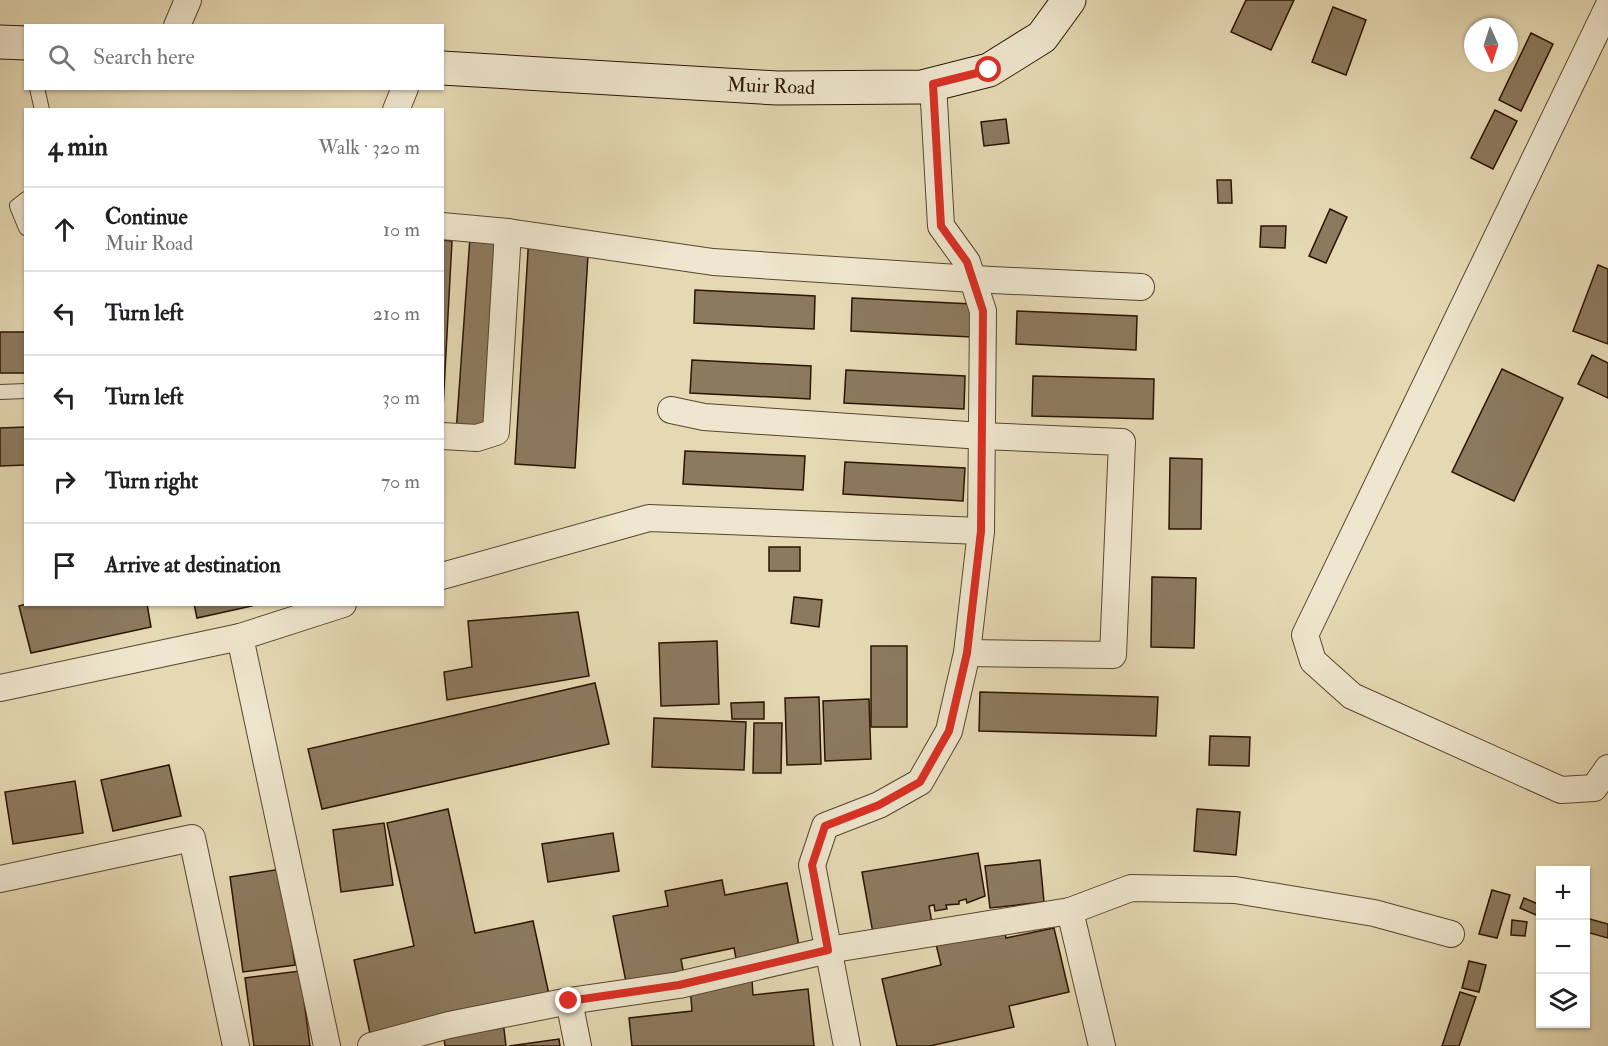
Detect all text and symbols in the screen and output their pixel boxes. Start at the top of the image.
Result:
north arrow [1464,18,1518,72]
search box [24,24,444,90]
icon: search [45,41,78,74]
text: Search here [93,43,195,71]
route start [975,56,1001,82]
street label: Muir Road [726,72,816,100]
text: 4 min [48,131,108,163]
text: Walk · 320 m [318,135,420,160]
text: Continue [105,203,188,231]
icon: ahead [48,213,81,246]
text: 10 m [383,217,420,242]
text: Muir Road [105,231,193,256]
icon: left [48,297,81,330]
text: Turn left [105,299,184,327]
text: 210 m [373,301,420,326]
icon: left [48,381,81,414]
text: Turn left [105,383,184,411]
text: 30 m [382,385,420,410]
icon: right [48,465,81,498]
text: Turn right [105,467,198,495]
text: 70 m [381,469,420,494]
icon: arrive [48,549,81,582]
text: Arrive at destination [105,551,281,579]
map controls [1536,866,1590,1028]
button: + [1536,866,1590,920]
button: − [1536,920,1590,974]
button: layers [1536,974,1590,1028]
route end [555,987,581,1013]

